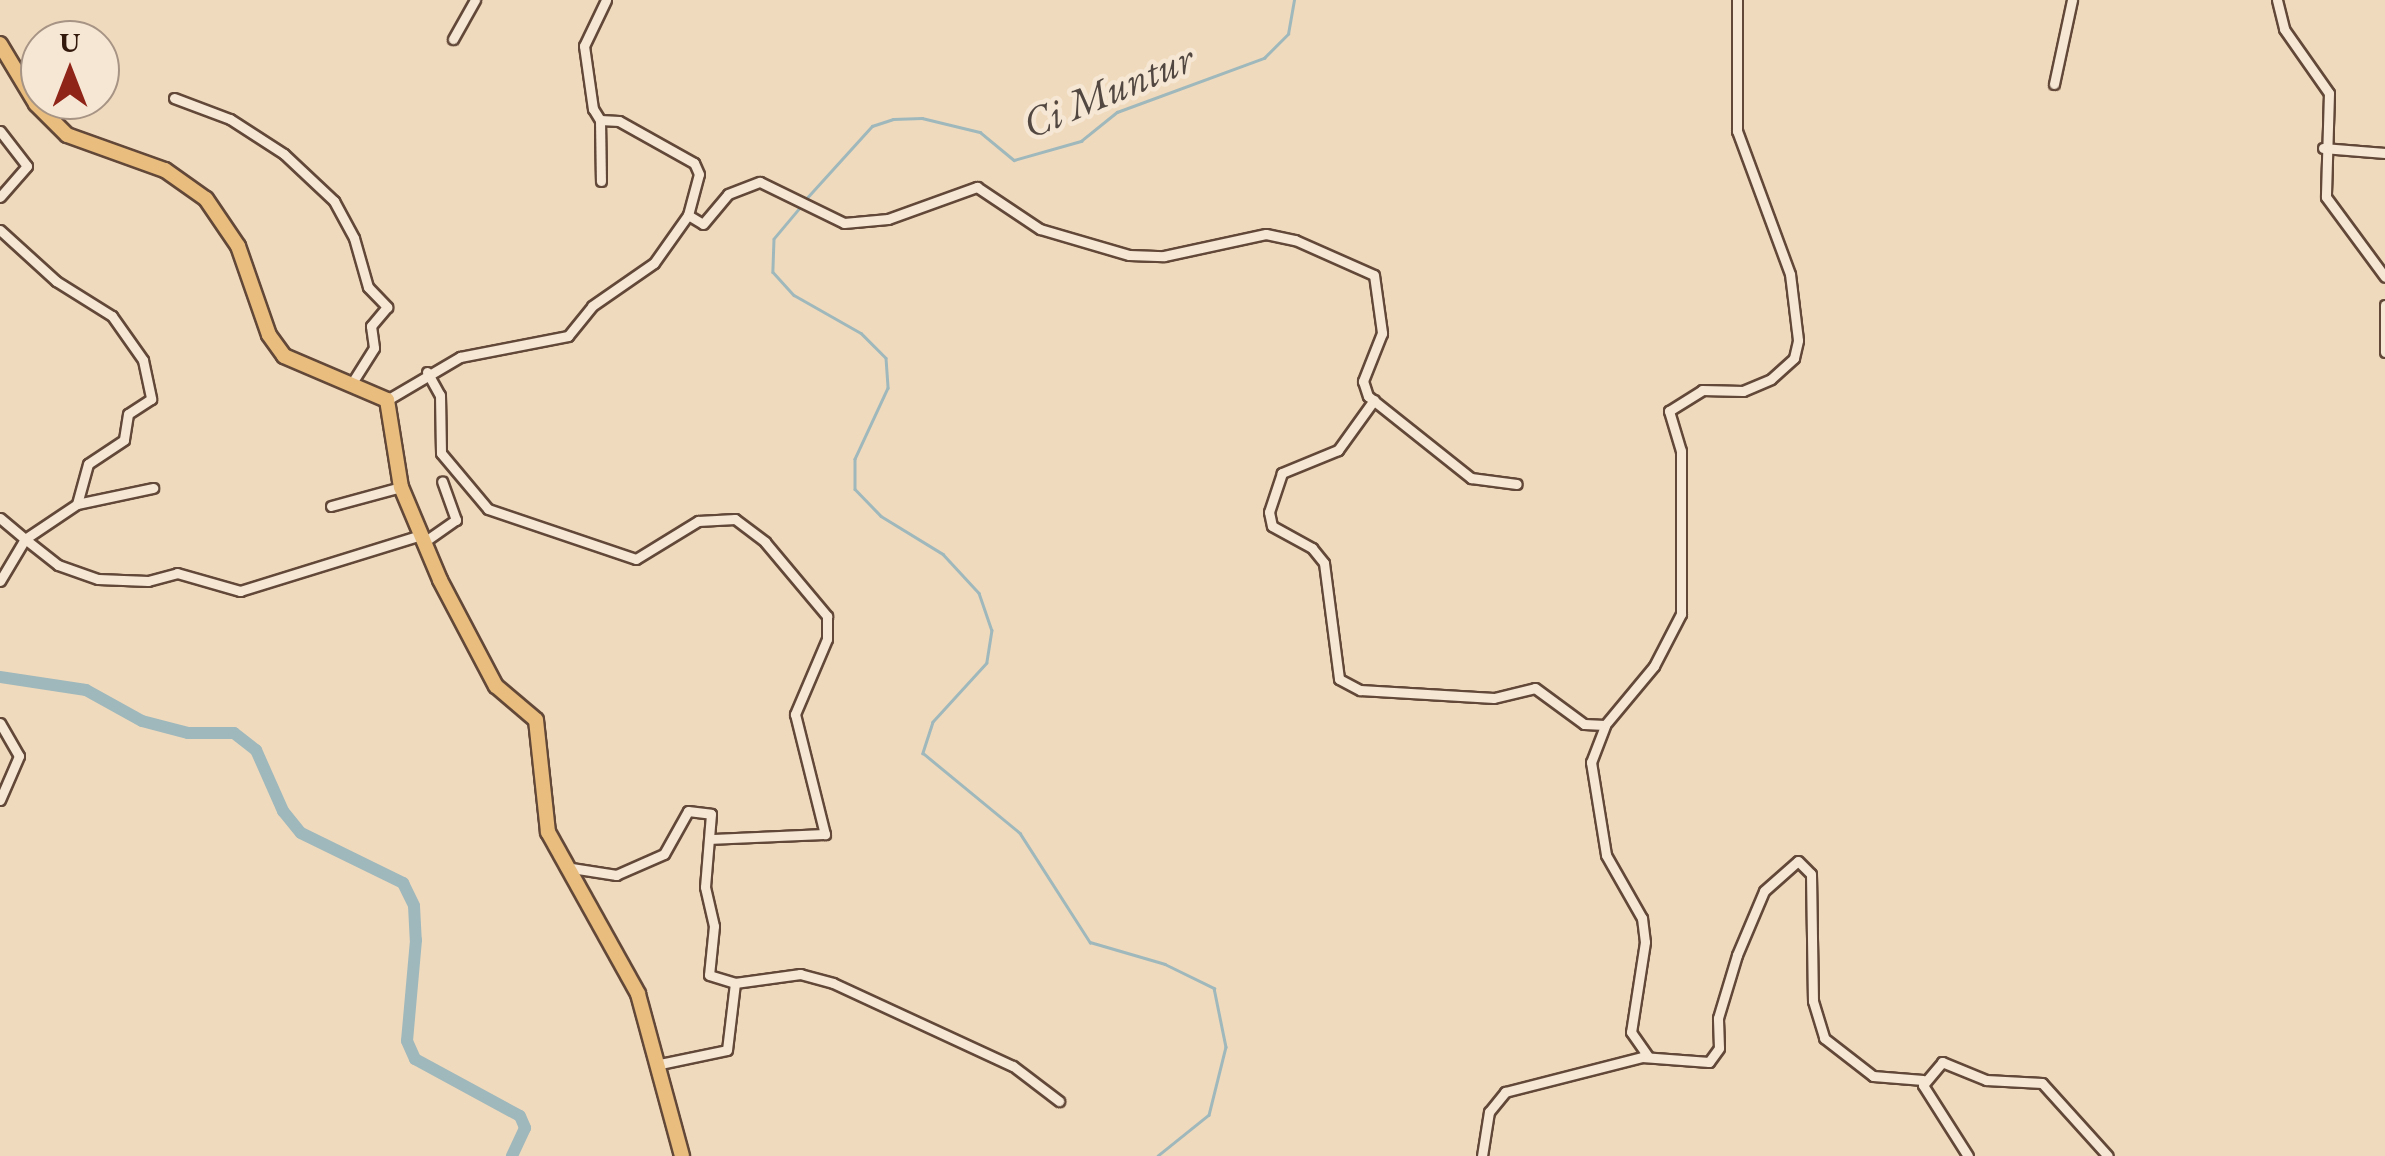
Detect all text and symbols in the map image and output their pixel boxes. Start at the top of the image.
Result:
north arrow [20,20,120,120]
text: U [60,24,80,60]
water label: Ci Muntur [1015,33,1201,149]

